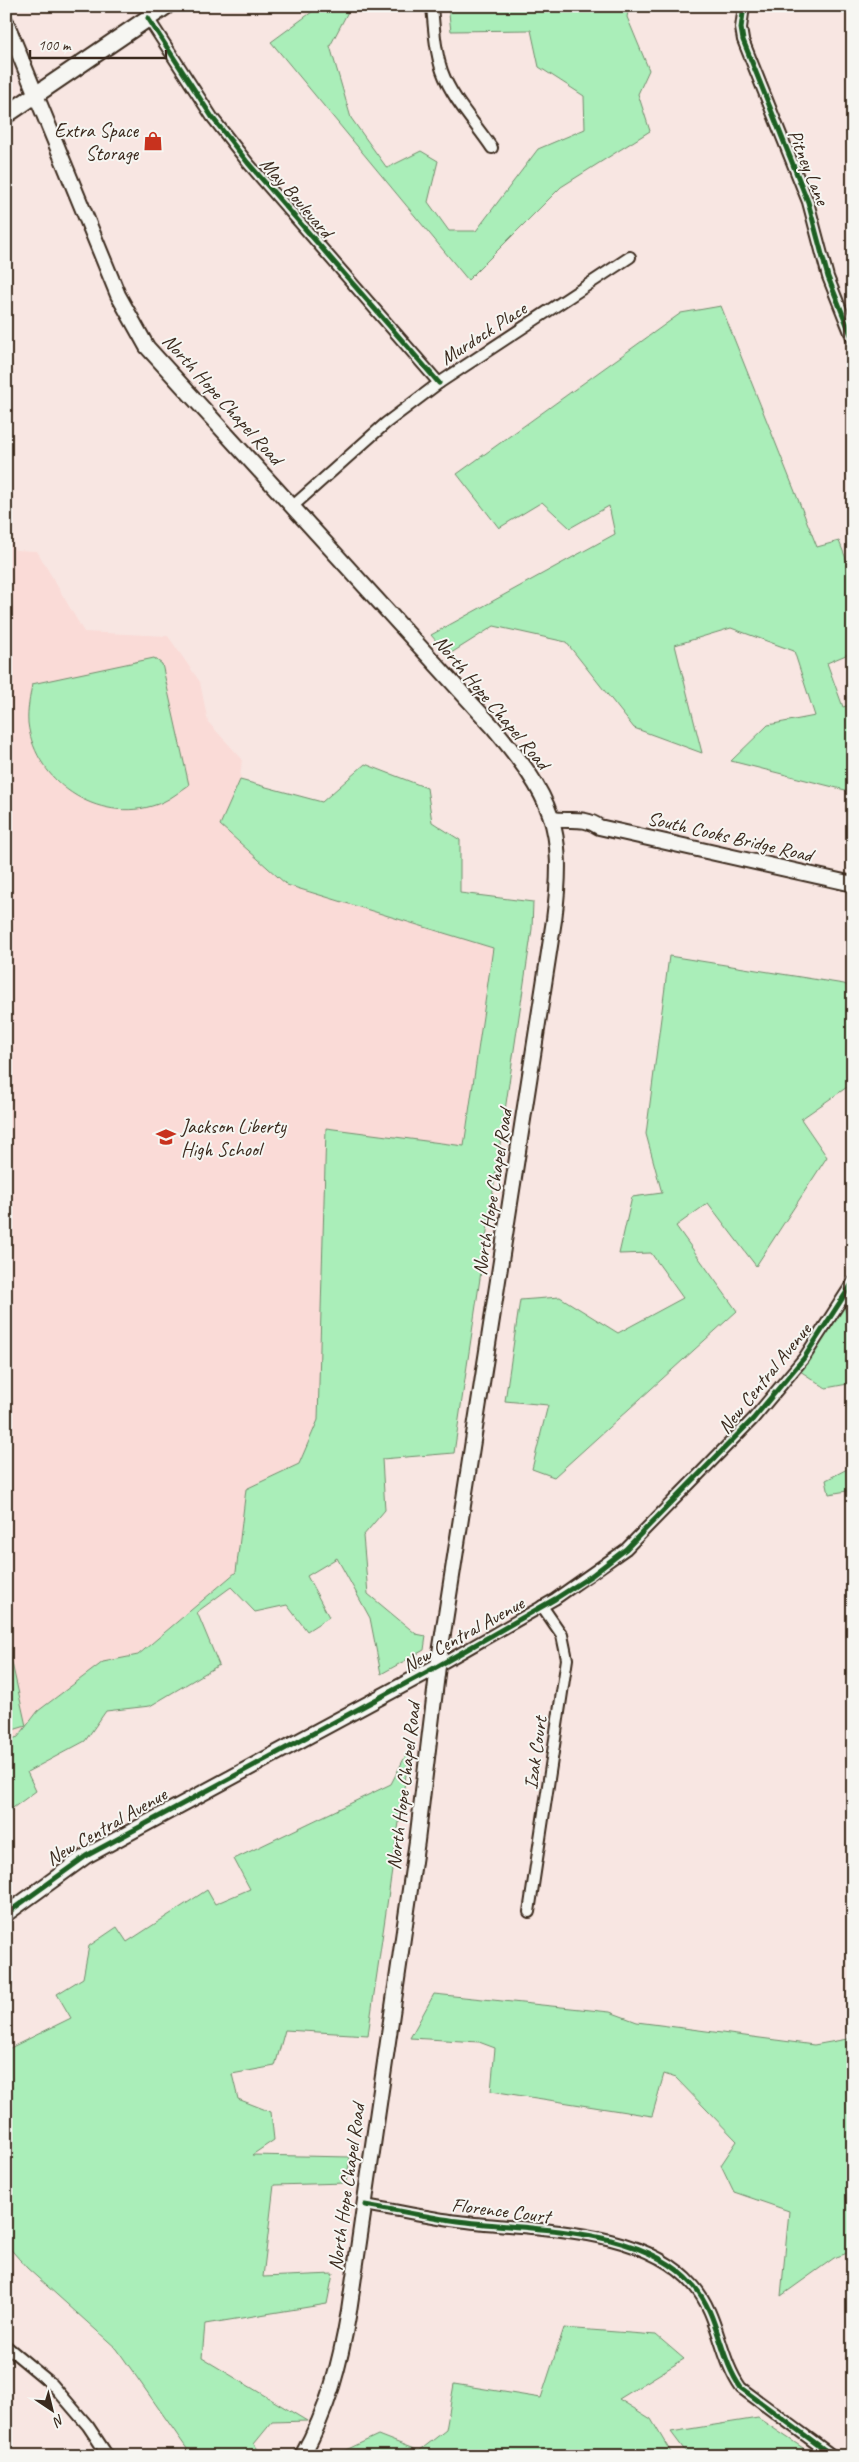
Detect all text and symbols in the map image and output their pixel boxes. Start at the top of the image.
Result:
scale bar [30,28,166,60]
text: 100 m [38,36,72,55]
place label: Extra Space Storage [54,118,139,166]
street label: Pitney Lane [782,126,836,210]
shop icon: Extra Space Storage [142,130,164,152]
street label: May Boulevard [255,152,340,245]
street label: Murdock Place [435,295,532,371]
street label: North Hope Chapel Road [157,329,290,472]
street label: North Hope Chapel Road [428,630,557,777]
street label: South Cooks Bridge Road [645,805,818,868]
street label: North Hope Chapel Road [467,1104,518,1277]
place label: Jackson Liberty High School [180,1114,287,1162]
school or university icon: Jackson Liberty High School [155,1126,177,1148]
street label: New Central Avenue [712,1317,818,1439]
street label: New Central Avenue [398,1590,530,1678]
street label: North Hope Chapel Road [381,1698,427,1871]
street label: Izak Court [518,1713,553,1791]
street label: New Central Avenue [41,1781,172,1871]
street label: North Hope Chapel Road [322,2099,371,2272]
street label: Florence Court [450,2192,555,2229]
north arrow [28,2384,78,2434]
text: N [49,2411,68,2431]

